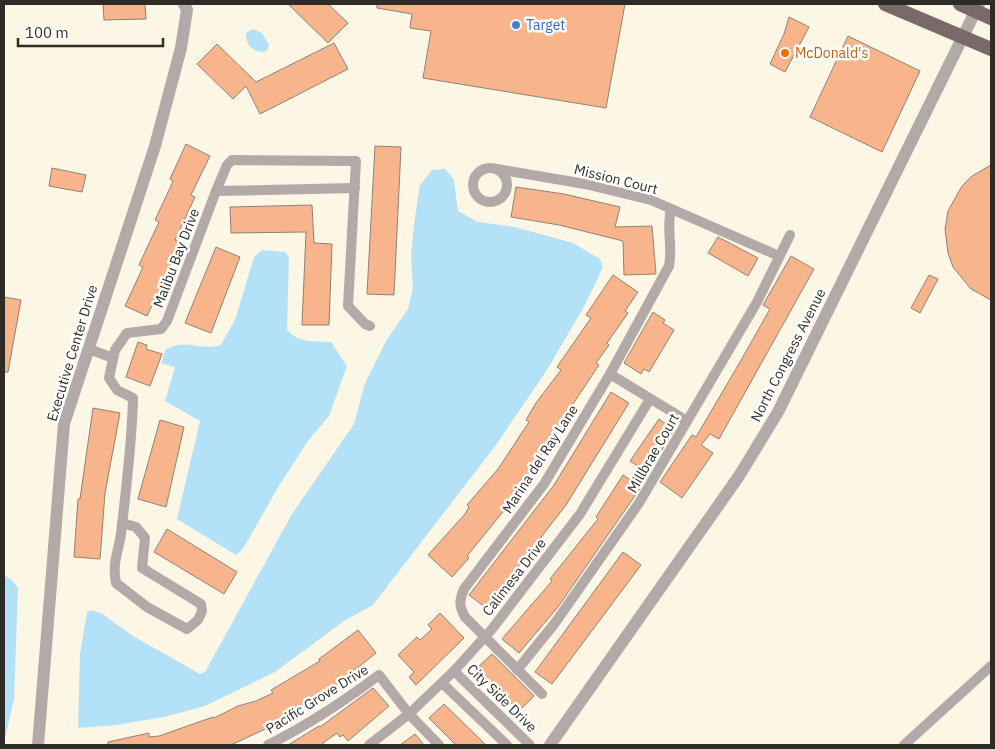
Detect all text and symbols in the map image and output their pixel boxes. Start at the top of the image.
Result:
scale bar [18,15,162,47]
place label: Target [526,16,565,34]
marker: Target [510,19,522,31]
text: 100 m [25,23,69,42]
place label: McDonald's [795,44,868,62]
marker: McDonald's [779,47,791,59]
street label: Mission Court [572,160,660,198]
street label: Malibu Bay Drive [149,206,203,310]
street label: Executive Center Drive [43,282,101,423]
street label: North Congress Avenue [747,285,830,425]
street label: Marina del Ray Lane [498,401,582,517]
street label: Millbrae Court [623,410,683,496]
street label: Calimesa Drive [478,534,550,619]
street label: Pacific Grove Drive [262,660,372,738]
street label: City Side Drive [463,660,541,736]

